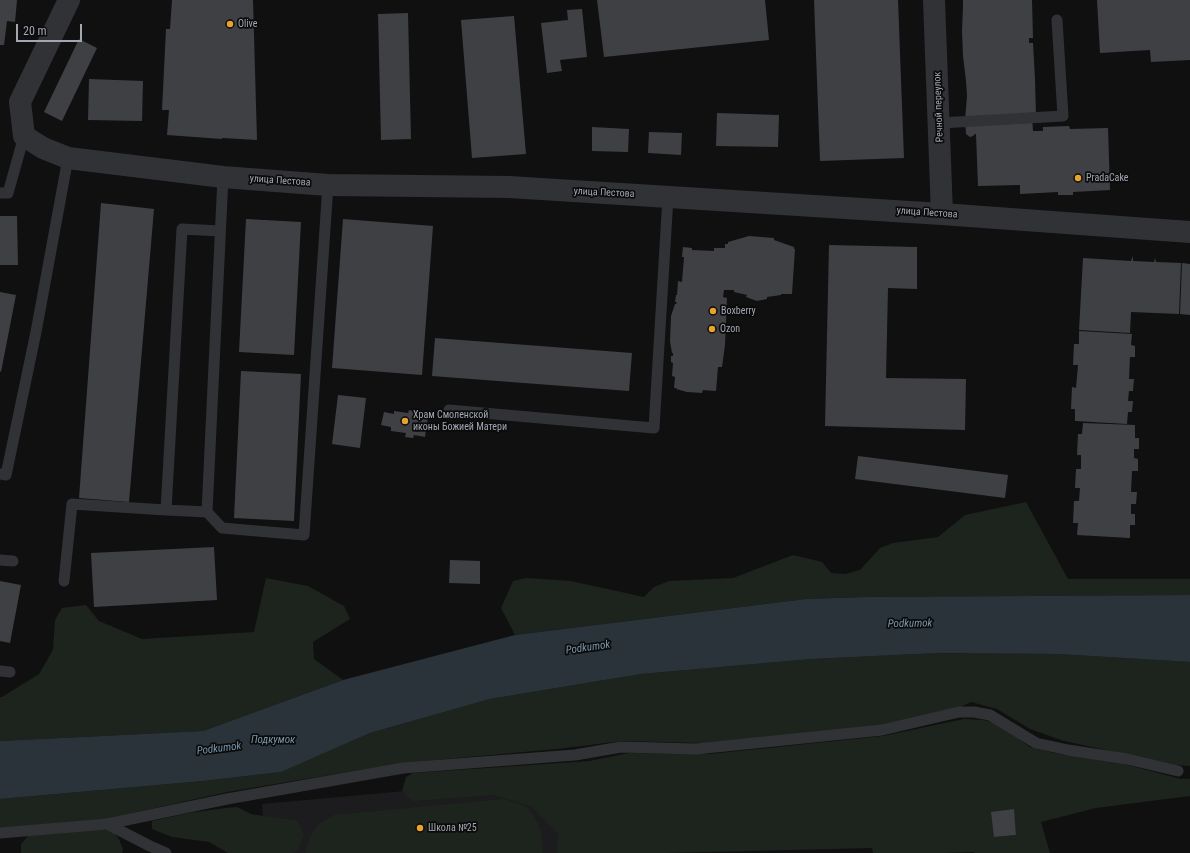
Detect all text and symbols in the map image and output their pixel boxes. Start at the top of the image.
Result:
scale bar [18,16,84,42]
place label: Olive [238,18,258,30]
marker: Olive [225,19,235,29]
text: 20 m [23,24,47,38]
street label: Речной переулок [932,71,946,143]
place label: PradaCake [1086,172,1128,184]
street label: улица Пестова [249,173,311,189]
marker: PradaCake [1073,173,1083,183]
street label: улица Пестова [573,185,635,201]
street label: улица Пестова [896,205,958,221]
place label: Boxberry [721,305,756,317]
marker: Boxberry [708,306,718,316]
place label: Ozon [720,323,740,335]
marker: Ozon [707,324,717,334]
place label: Храм Смоленской иконы Божией Матери [413,409,507,432]
marker: Храм Смоленской иконы Божией Матери [400,416,410,426]
water label: Podkumok [888,617,932,631]
water label: Podkumok [565,638,611,658]
water label: Подкумок [251,733,295,747]
water label: Podkumok [196,740,242,758]
place label: Школа №25 [428,822,477,834]
marker: Школа №25 [415,823,425,833]

